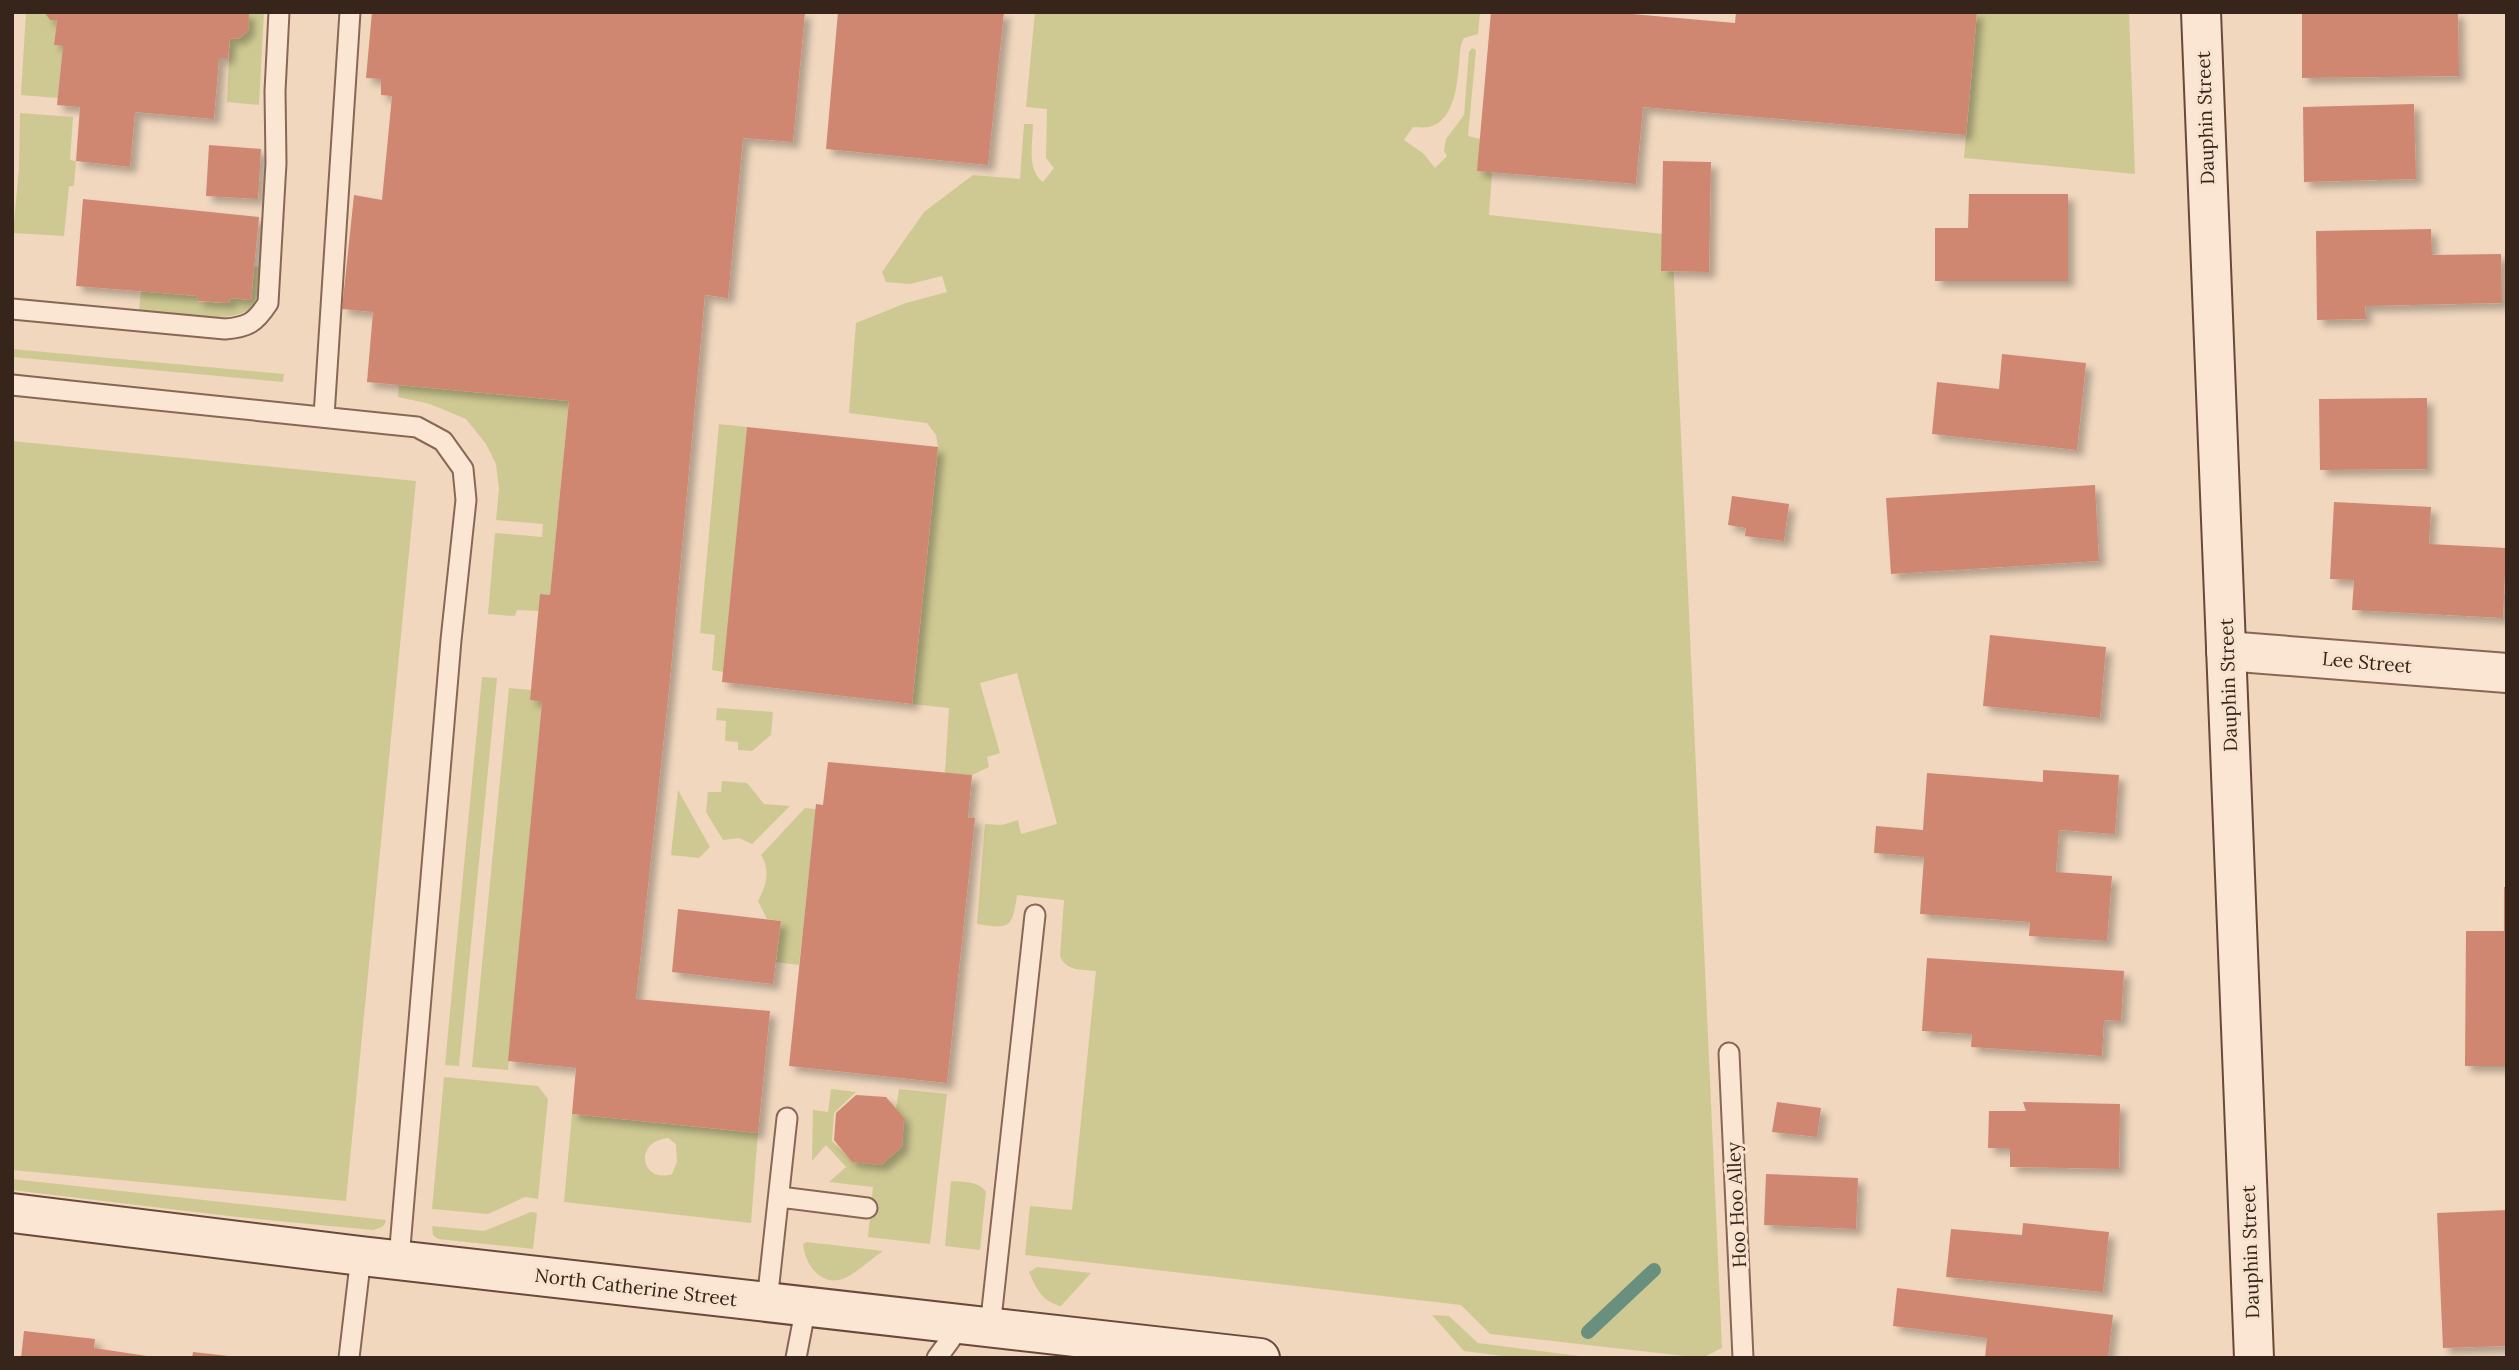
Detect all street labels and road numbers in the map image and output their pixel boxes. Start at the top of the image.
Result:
street label: Dauphin Street [2191,50,2219,185]
street label: Dauphin Street [2214,617,2242,752]
street label: Lee Street [2321,646,2414,678]
street label: Hoo Hoo Alley [1721,1142,1751,1268]
street label: Dauphin Street [2236,1184,2264,1319]
street label: North Catherine Street [533,1263,739,1311]

